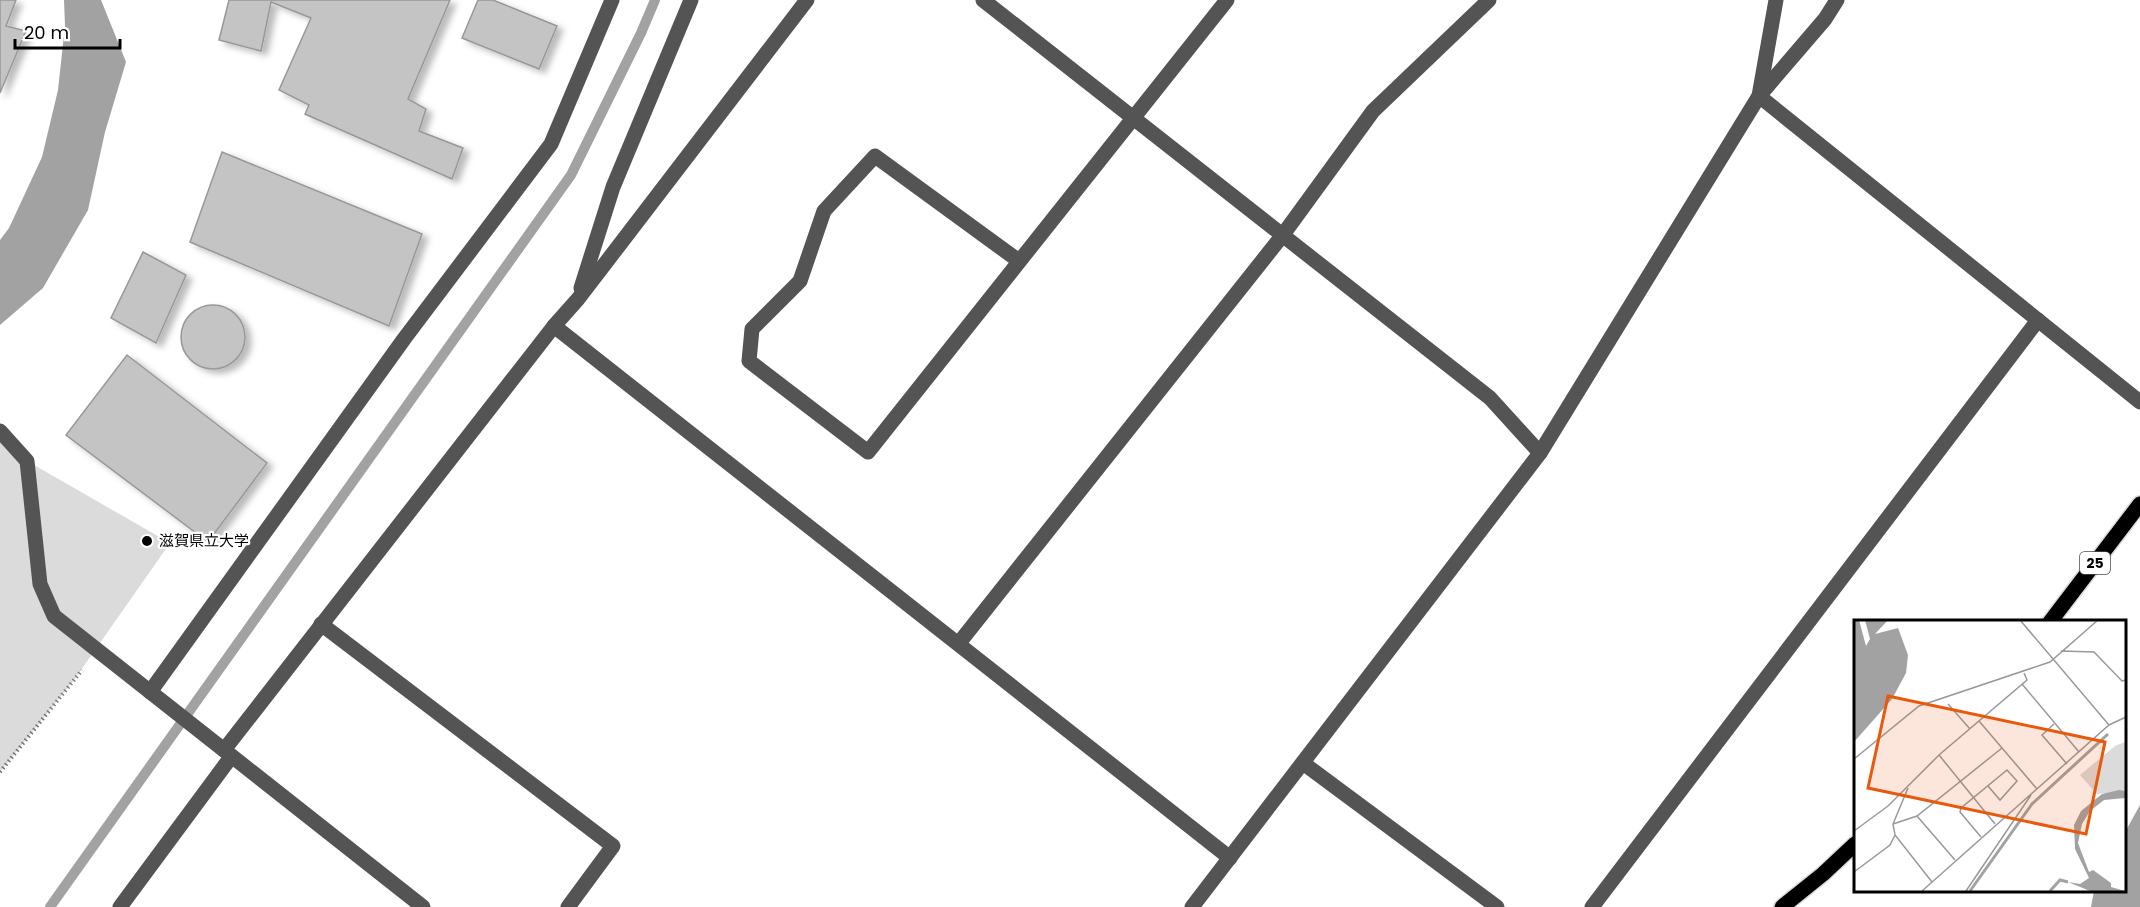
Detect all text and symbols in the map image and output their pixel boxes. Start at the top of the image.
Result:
scale bar [15,12,120,50]
text: 20 m [24,20,69,45]
place label: 滋賀県立大学 [159,530,249,551]
marker: 滋賀県立大学 [140,534,154,548]
road number: 25 [2080,552,2110,574]
inset map [1854,620,2125,892]

